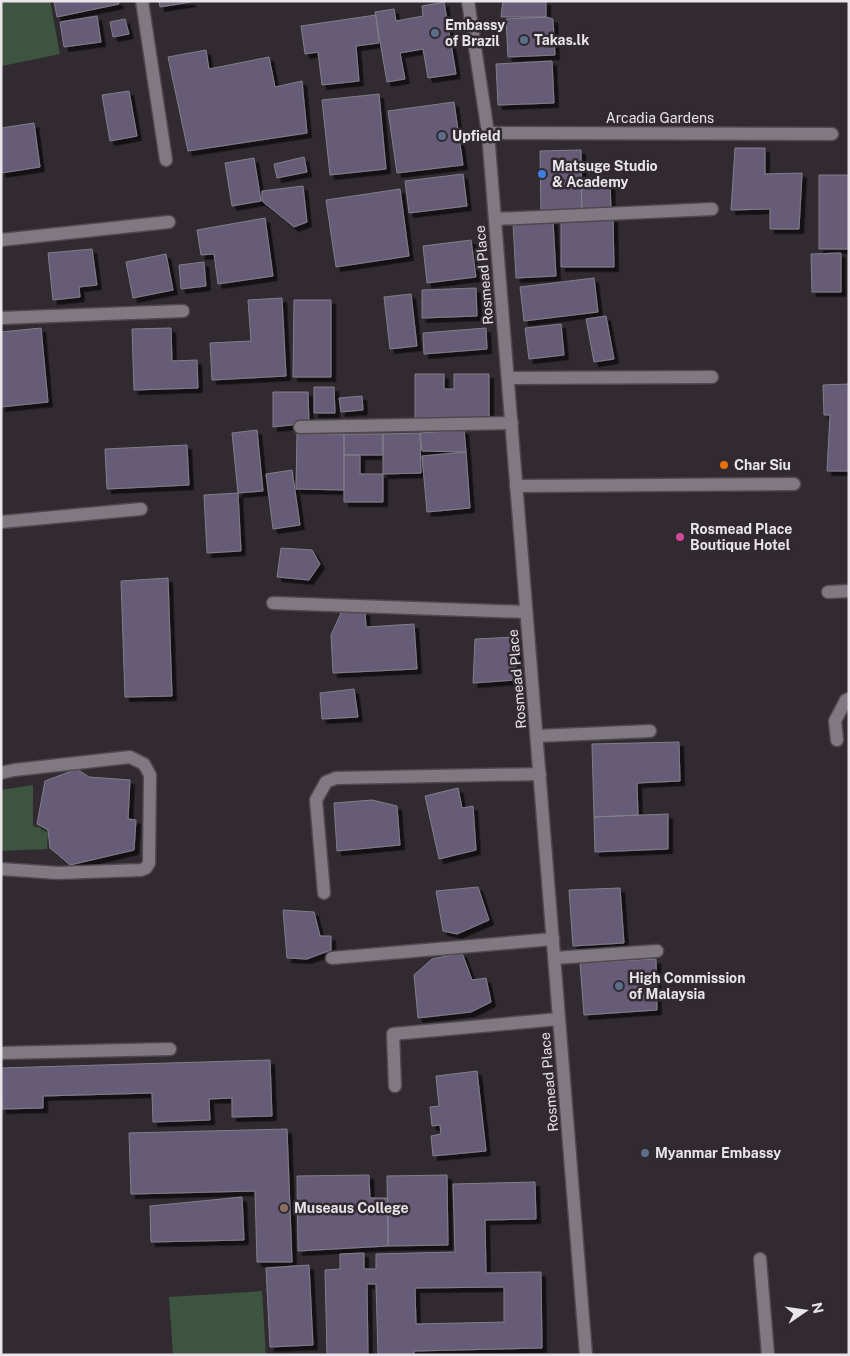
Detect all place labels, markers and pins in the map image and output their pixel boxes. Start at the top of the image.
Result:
place label: Embassy of Brazil [445,17,505,49]
marker: Embassy of Brazil [429,27,441,39]
place label: Takas.lk [534,32,589,48]
marker: Takas.lk [518,34,530,46]
place label: Upfield [452,128,500,144]
marker: Upfield [436,130,448,142]
place label: Matsuge Studio & Academy [552,158,658,190]
marker: Matsuge Studio & Academy [536,168,548,180]
place label: Char Siu [734,457,791,473]
marker: Char Siu [718,459,730,471]
place label: Rosmead Place Boutique Hotel [690,521,792,553]
marker: Rosmead Place Boutique Hotel [674,531,686,543]
place label: High Commission of Malaysia [629,970,745,1002]
marker: High Commission of Malaysia [613,980,625,992]
place label: Myanmar Embassy [655,1145,781,1161]
marker: Myanmar Embassy [639,1147,651,1159]
place label: Museaus College [294,1200,409,1216]
marker: Museaus College [278,1202,290,1214]

